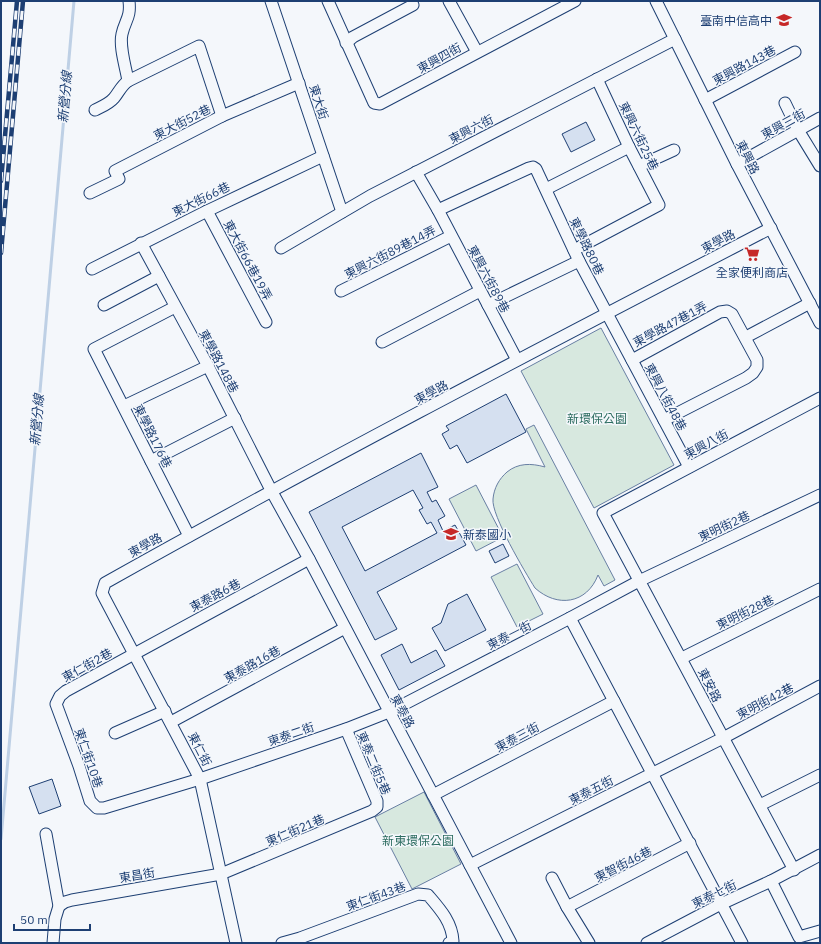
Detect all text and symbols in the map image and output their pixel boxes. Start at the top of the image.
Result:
school or university icon: 臺南中信高中 [775,11,793,29]
place label: 臺南中信高中 [700,13,772,28]
street label: 東興四街 [414,40,464,76]
street label: 東興路143巷 [710,42,778,88]
water label: 新營分線 [54,68,76,124]
street label: 東大街 [306,83,332,121]
street label: 東興六街25巷 [616,99,662,173]
street label: 東大街52巷 [151,101,213,143]
street label: 東興三街 [758,106,808,142]
street label: 東興六街 [446,111,496,147]
street label: 東興路 [733,138,763,176]
street label: 東大街66巷 [170,179,232,219]
street label: 東學路80巷 [567,215,607,277]
street label: 東大街66巷19弄 [221,217,275,303]
street label: 東興六街89巷14弄 [342,222,438,282]
street label: 東學路 [699,226,737,256]
street label: 東興六街89巷 [465,243,513,315]
supermarket icon: 全家便利商店 [743,245,761,263]
place label: 全家便利商店 [716,265,788,280]
street label: 東學路47巷1弄 [630,298,710,350]
street label: 東學路148巷 [196,327,242,395]
street label: 東興八街48巷 [642,361,690,433]
street label: 東學路 [412,377,450,407]
water label: 新營分線 [26,391,48,447]
street label: 東學路176巷 [131,402,175,470]
park label: 新環保公園 [567,411,627,426]
street label: 東興八街 [681,426,731,462]
street label: 東明街2巷 [696,508,752,544]
school or university icon: 新泰國小 [442,525,460,543]
place label: 新泰國小 [463,527,511,542]
street label: 東學路 [126,530,164,560]
street label: 東泰路6巷 [187,575,243,615]
street label: 東明街28巷 [714,592,776,632]
street label: 東泰一街 [484,617,534,653]
street label: 東泰路16巷 [221,642,283,686]
street label: 東仁街2巷 [59,645,115,685]
street label: 東安路 [695,666,725,704]
street label: 東明街42巷 [734,680,796,722]
street label: 東泰路 [388,692,418,730]
street label: 東泰二街 [266,719,316,749]
street label: 東泰三街 [492,719,542,755]
street label: 東仁街10巷 [72,726,106,790]
street label: 東泰二街5巷 [354,729,394,797]
street label: 東仁街 [185,730,215,768]
street label: 東泰五街 [566,772,616,808]
street label: 東仁街21巷 [263,811,327,849]
park label: 新東環保公園 [382,833,454,848]
street label: 東智街46巷 [592,843,654,885]
street label: 東昌街 [118,864,156,886]
street label: 東泰七街 [689,877,739,911]
street label: 東仁街43巷 [344,878,408,914]
scale bar [14,906,90,932]
text: 50 m [20,912,48,927]

